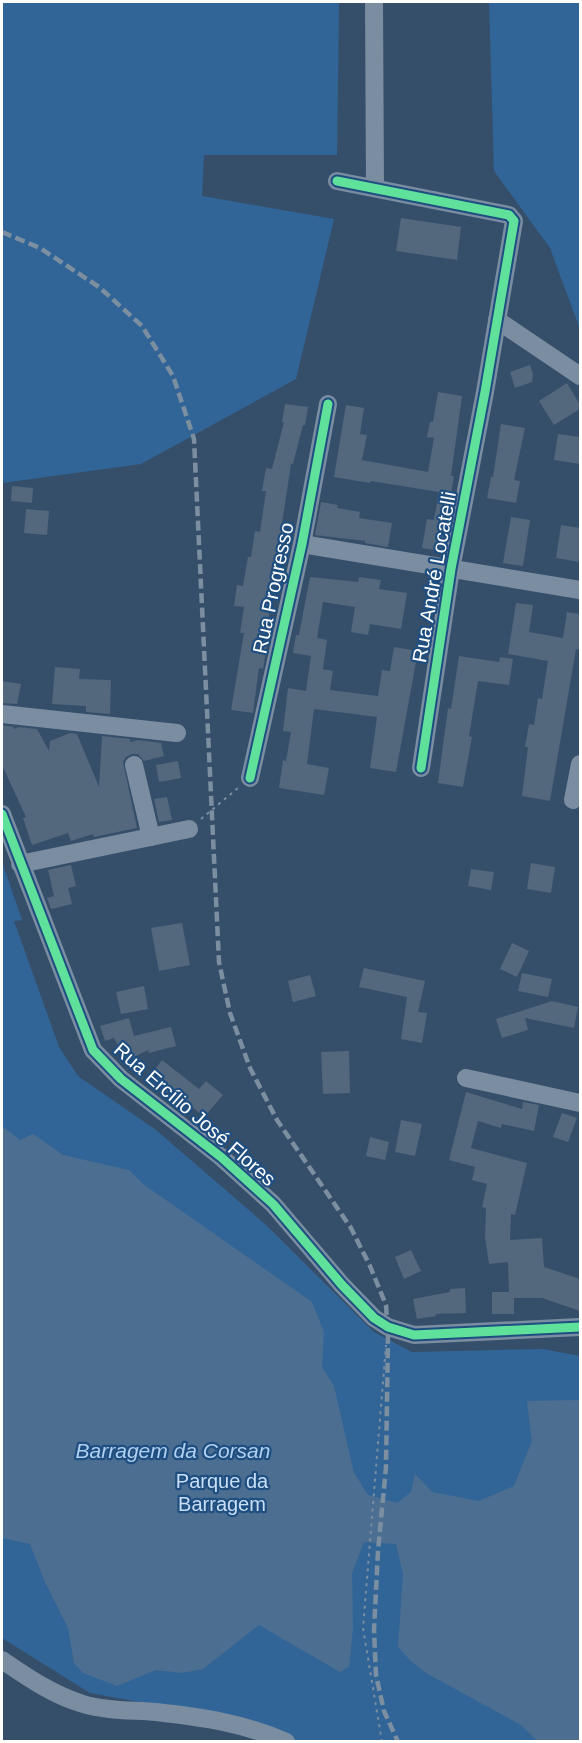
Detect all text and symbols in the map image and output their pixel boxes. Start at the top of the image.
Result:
street label: Rua André Locatelli [408,490,460,664]
street label: Rua Progresso [248,520,298,656]
street label: Rua Ercílio José Flores [110,1038,280,1190]
water label: Barragem da Corsan [76,1439,270,1462]
park label: Parque da Barragem [176,1470,269,1515]

